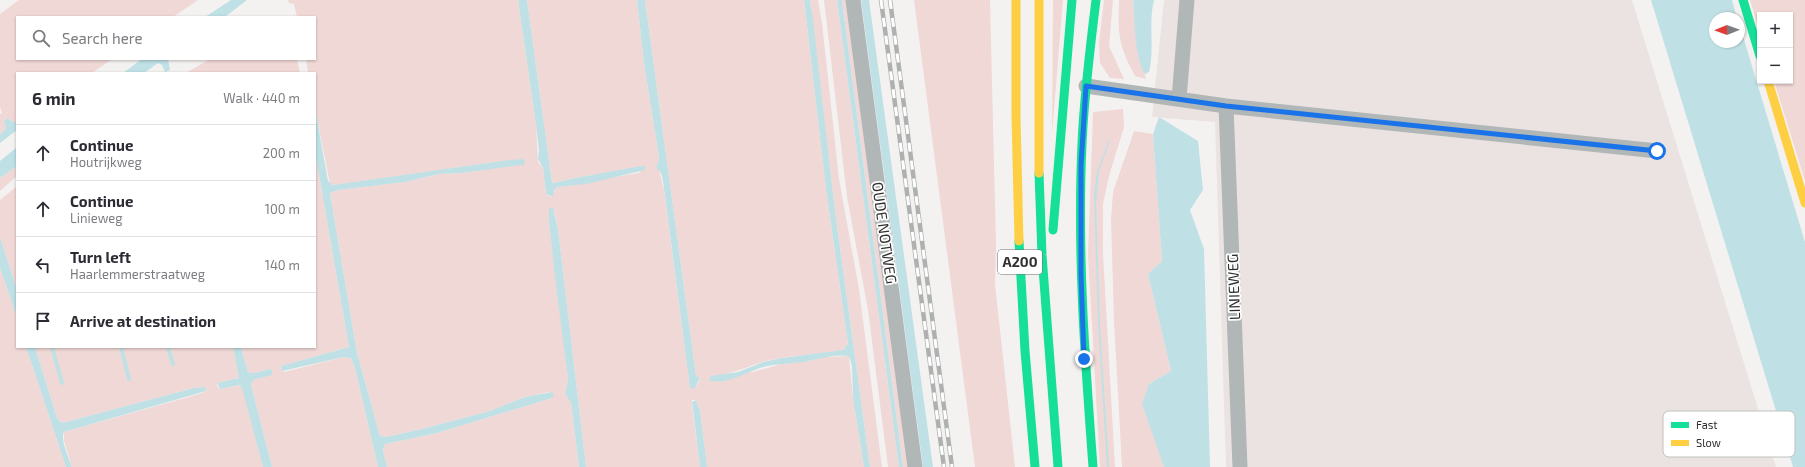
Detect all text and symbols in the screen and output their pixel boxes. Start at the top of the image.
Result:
north arrow [1709,12,1745,48]
map controls [1757,12,1793,84]
button: + [1757,12,1793,48]
search box [16,16,316,60]
icon: search [30,27,52,49]
text: Search here [62,29,143,47]
button: − [1757,48,1793,84]
text: 6 min [32,88,76,108]
text: Walk · 440 m [223,90,300,106]
text: Continue [70,136,133,154]
icon: ahead [32,142,54,164]
route start [1648,142,1666,160]
text: 200 m [263,145,300,161]
text: Houtrijkweg [70,154,142,170]
street label: OUDE NOTWEG [869,181,901,285]
text: Continue [70,192,133,210]
icon: ahead [32,198,54,220]
text: 100 m [265,201,300,217]
text: Linieweg [70,210,123,226]
text: Turn left [70,248,131,266]
road number: A200 [998,250,1042,274]
street label: LINIEWEG [1223,253,1243,321]
icon: left [32,254,54,276]
text: 140 m [265,257,300,273]
text: Haarlemmerstraatweg [70,266,205,282]
icon: arrive [32,310,54,332]
text: Arrive at destination [70,312,216,330]
route end [1075,350,1093,368]
legend [1663,411,1795,457]
text: Fast [1696,418,1718,431]
text: Slow [1696,436,1721,449]

